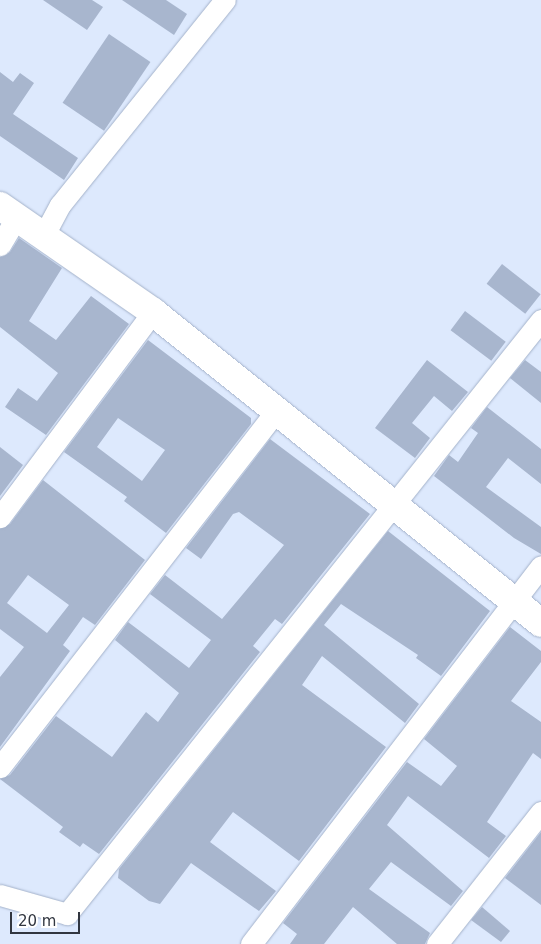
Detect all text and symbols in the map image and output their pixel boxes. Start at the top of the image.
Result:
scale bar [12,902,82,934]
text: 20 m [18,912,56,930]

